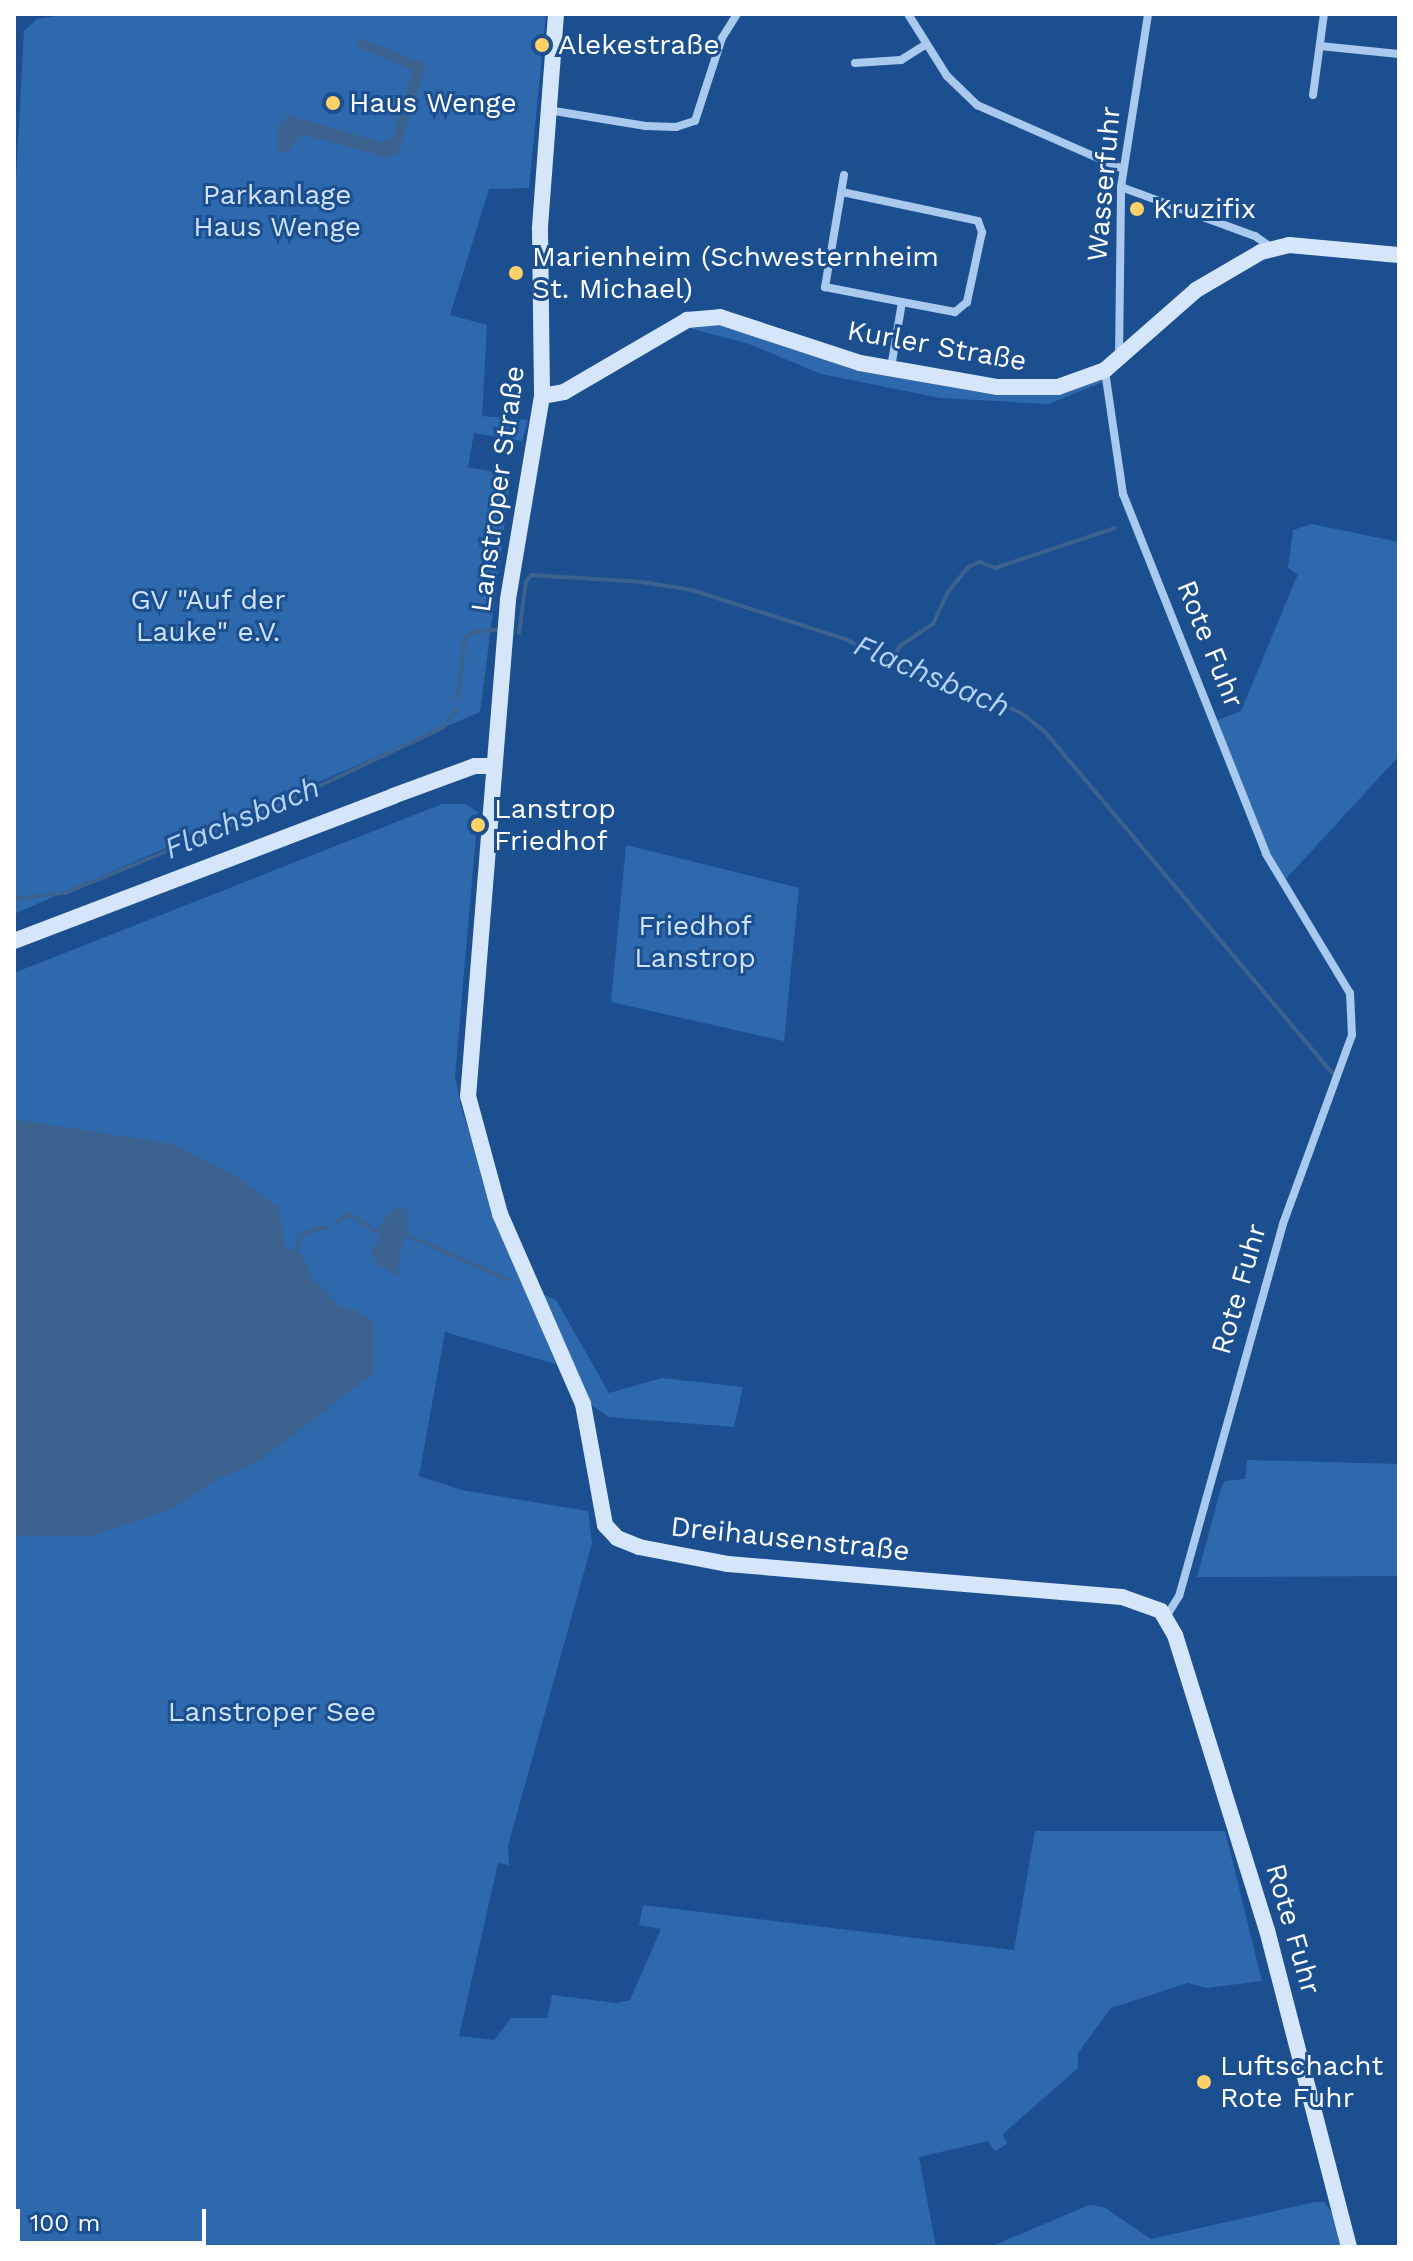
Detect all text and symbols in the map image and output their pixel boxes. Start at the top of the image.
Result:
place label: Alekestraße [558,28,720,62]
marker: Alekestraße [533,36,551,54]
place label: Haus Wenge [349,86,517,120]
marker: Haus Wenge [324,94,342,112]
street label: Wasserfuhr [1080,105,1128,263]
park label: Parkanlage Haus Wenge [193,178,361,244]
place label: Kruzifix [1153,192,1256,226]
marker: Kruzifix [1128,200,1146,218]
place label: Marienheim (Schwesternheim St. Michael) [532,240,939,306]
marker: Marienheim (Schwesternheim St. Michael) [507,264,525,282]
street label: Kurler Straße [844,314,1030,378]
street label: Lanstroper Straße [464,363,532,615]
street label: Rote Fuhr [1169,576,1251,712]
park label: GV "Auf der Lauke" e.V. [129,583,287,649]
water label: Flachsbach [849,627,1015,725]
water label: Flachsbach [159,769,325,867]
place label: Lanstrop Friedhof [494,792,616,858]
marker: Lanstrop Friedhof [469,816,487,834]
park label: Friedhof Lanstrop [634,909,756,975]
street label: Rote Fuhr [1204,1220,1274,1358]
street label: Dreihausenstraße [669,1510,911,1568]
park label: Lanstroper See [167,1695,377,1729]
street label: Rote Fuhr [1258,1860,1328,1998]
place label: Luftschacht Rote Fuhr [1220,2049,1383,2115]
marker: Luftschacht Rote Fuhr [1195,2073,1213,2091]
scale bar [20,2193,210,2243]
text: 100 m [30,2209,100,2237]

